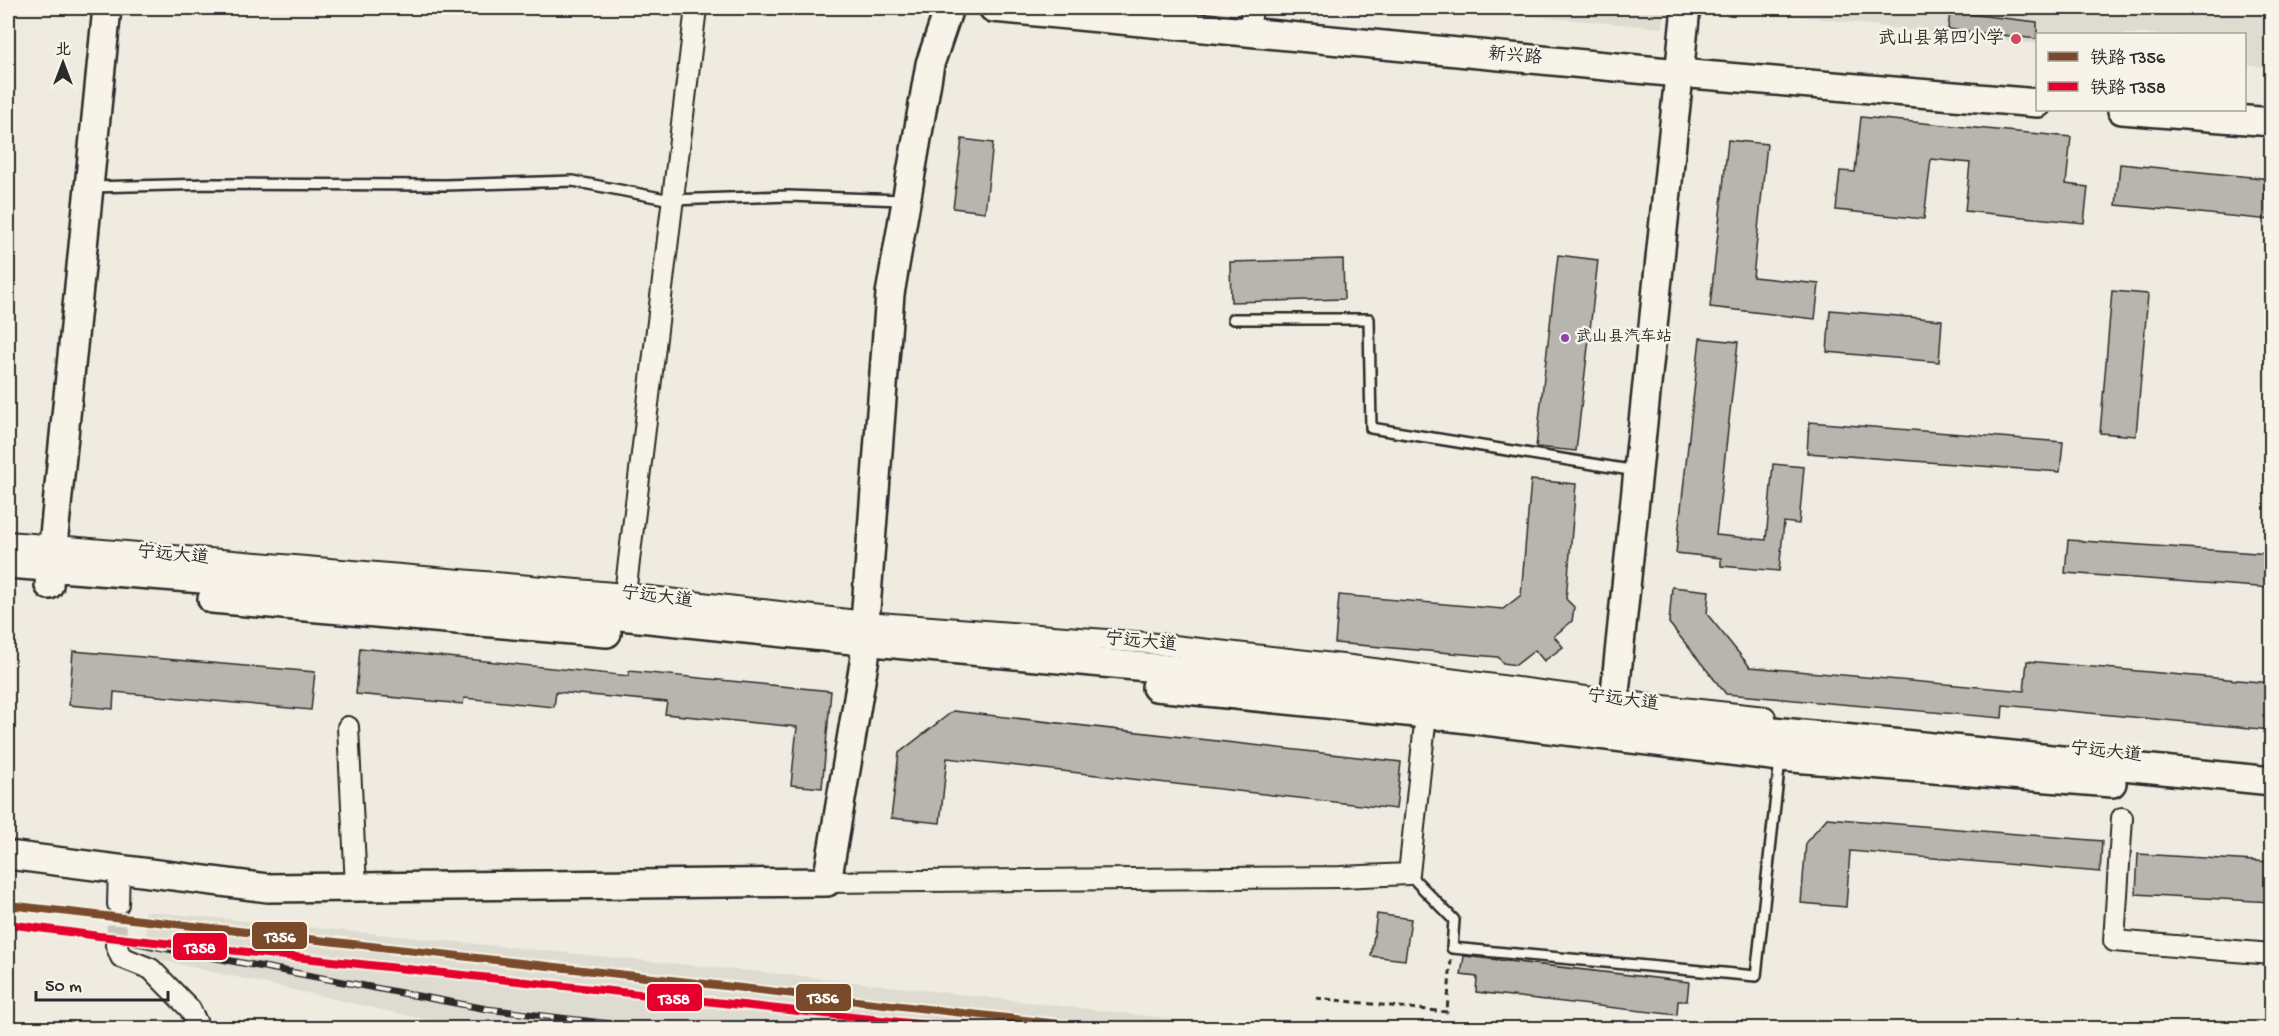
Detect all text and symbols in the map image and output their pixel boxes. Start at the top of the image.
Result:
place label: 武山县第四小学 [1878,28,2004,50]
marker: 武山县第四小学 [2009,32,2023,46]
north arrow [33,33,93,93]
legend [2036,33,2246,111]
text: 北 [55,41,71,61]
street label: 新兴路 [1487,43,1543,70]
text: 铁路 T356 [2090,48,2166,70]
text: 铁路 T358 [2090,78,2166,100]
place label: 武山县汽车站 [1576,327,1672,348]
marker: 武山县汽车站 [1559,332,1571,344]
street label: 宁远大道 [136,541,210,570]
street label: 宁远大道 [620,582,694,613]
street label: 宁远大道 [1104,628,1178,657]
street label: 宁远大道 [1586,685,1660,716]
street label: 宁远大道 [2069,738,2143,767]
line badge: T356 [251,921,308,950]
text: T356 [263,930,296,949]
line badge: T358 [172,932,228,961]
text: T358 [182,941,216,960]
scale bar [36,964,168,1002]
text: 50 m [45,977,82,998]
line badge: T358 [646,983,703,1012]
line badge: T356 [795,983,852,1012]
text: T356 [806,991,839,1010]
text: T358 [656,992,690,1011]

